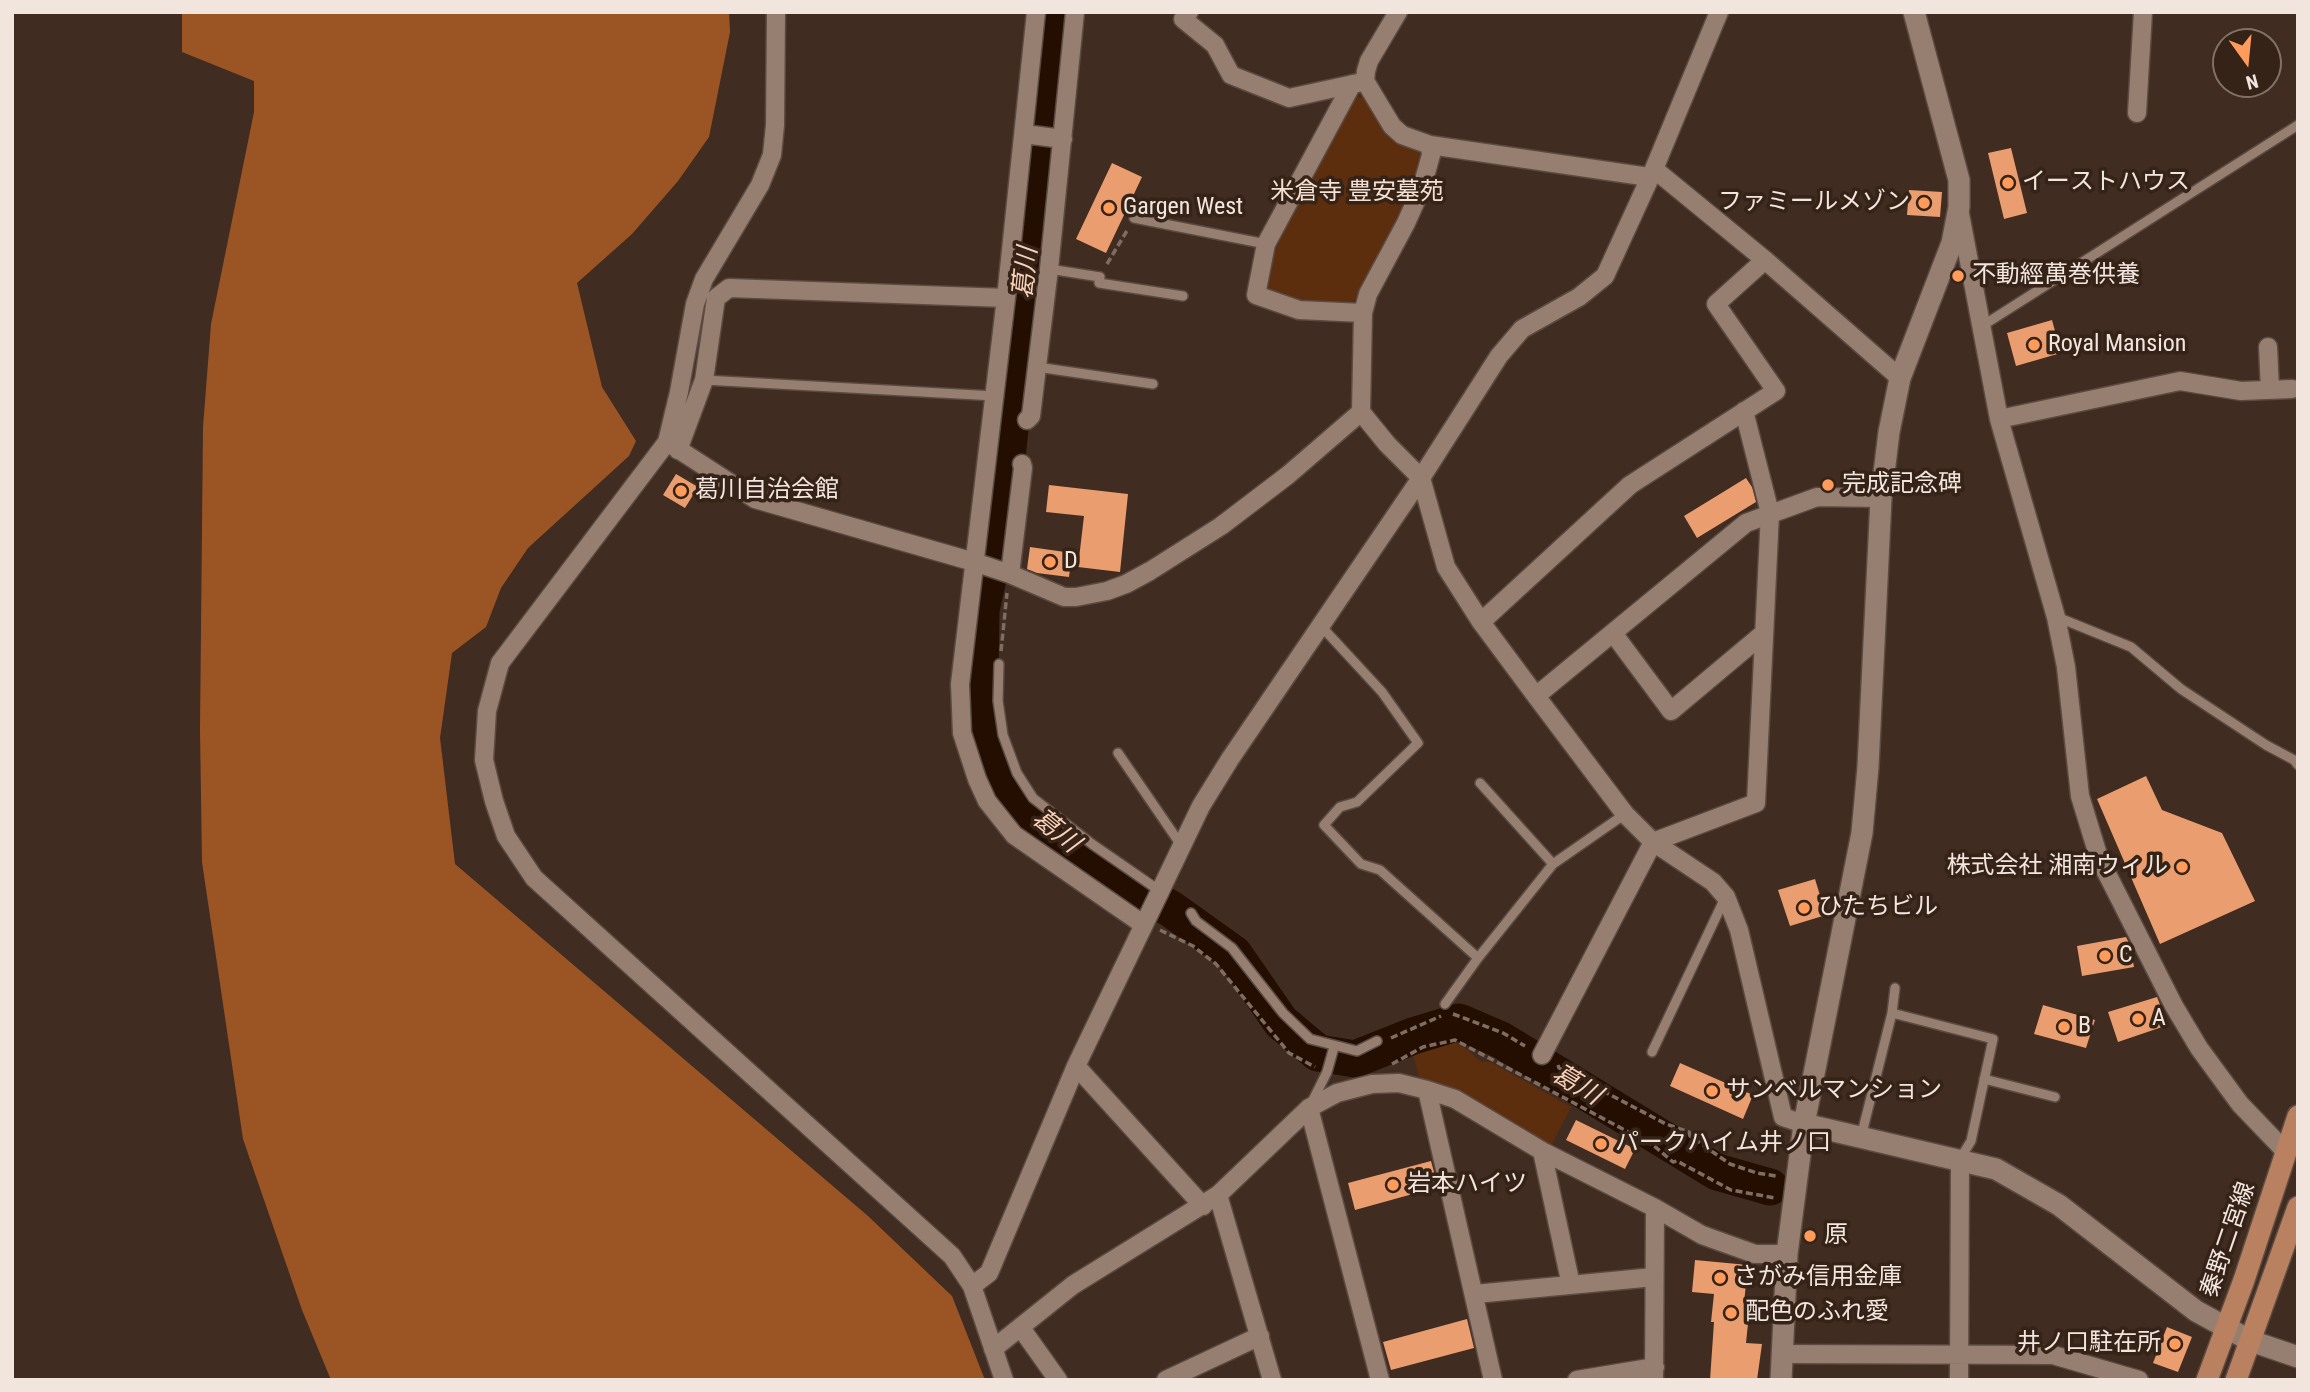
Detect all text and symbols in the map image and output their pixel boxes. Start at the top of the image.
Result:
north arrow [2212,28,2282,98]
text: N [2243,69,2261,94]
place label: イーストハウス [2022,169,2190,197]
marker: イーストハウス [2000,175,2016,191]
park label: 米倉寺 豊安墓苑 [1270,179,1444,207]
place label: ファミールメゾン [1718,189,1910,217]
place label: Gargen West [1123,194,1243,222]
marker: ファミールメゾン [1916,195,1932,211]
marker: Gargen West [1101,200,1117,216]
water label: 葛川 [1009,246,1045,300]
place label: 不動經萬巻供養 [1972,262,2140,290]
marker: 不動經萬巻供養 [1950,268,1966,284]
place label: Royal Mansion [2048,331,2186,359]
marker: Royal Mansion [2026,337,2042,353]
place label: 完成記念碑 [1842,471,1962,499]
place label: 葛川自治会館 [695,477,839,505]
marker: 完成記念碑 [1820,477,1836,493]
marker: 葛川自治会館 [673,483,689,499]
place label: D [1064,548,1078,576]
marker: D [1042,554,1058,570]
water label: 葛川 [1025,804,1085,860]
place label: 株式会社 湘南ウィル [1946,853,2168,881]
marker: 株式会社 湘南ウィル [2174,859,2190,875]
place label: ひたちビル [1818,894,1938,922]
marker: ひたちビル [1796,900,1812,916]
place label: C [2119,942,2133,970]
marker: C [2097,948,2113,964]
place label: A [2152,1005,2166,1033]
marker: A [2130,1011,2146,1027]
place label: B [2078,1013,2091,1041]
marker: B [2056,1019,2072,1035]
water label: 葛川 [1546,1059,1606,1113]
place label: サンベルマンション [1726,1077,1942,1105]
marker: サンベルマンション [1704,1083,1720,1099]
place label: パークハイム井ノ口 [1615,1130,1831,1158]
marker: パークハイム井ノ口 [1593,1136,1609,1152]
place label: 岩本ハイツ [1407,1171,1527,1199]
marker: 岩本ハイツ [1385,1177,1401,1193]
street label: 秦野二宮線 [2196,1179,2262,1301]
place label: 原 [1824,1222,1848,1250]
marker: 原 [1802,1228,1818,1244]
place label: さがみ信用金庫 [1734,1264,1902,1292]
marker: さがみ信用金庫 [1712,1270,1728,1286]
place label: 配色のふれ愛 [1745,1299,1889,1327]
marker: 配色のふれ愛 [1723,1305,1739,1321]
place label: 井ノ口駐在所 [2017,1330,2161,1358]
marker: 井ノ口駐在所 [2167,1336,2183,1352]

